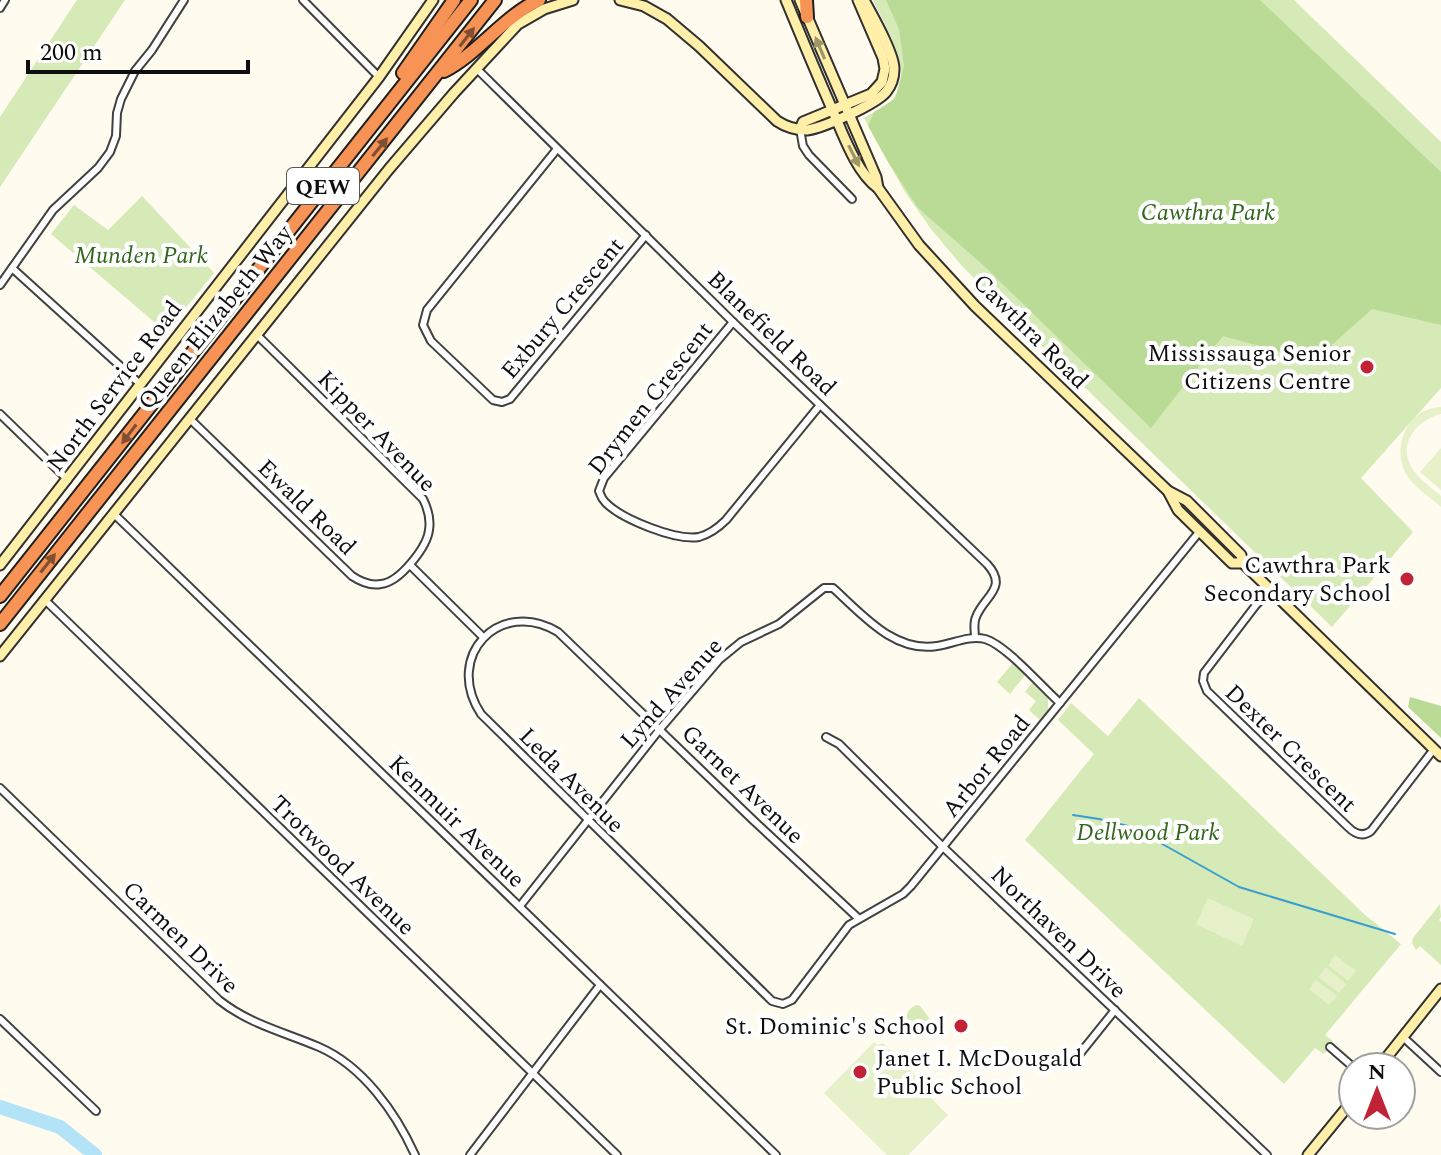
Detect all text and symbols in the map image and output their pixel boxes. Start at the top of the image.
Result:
scale bar [28,24,248,74]
one-way arrow [458,27,474,47]
text: 200 m [40,35,103,71]
one-way arrow [813,36,826,59]
one-way arrow [371,137,387,157]
one-way arrow [848,145,861,168]
road number: QEW [287,168,359,204]
park label: Cawthra Park [1141,195,1275,231]
street label: Queen Elizabeth Way [130,216,303,418]
street label: Exbury Crescent [492,230,633,388]
park label: Munden Park [74,238,208,274]
street label: Blanefield Road [698,262,844,405]
street label: Cawthra Road [964,265,1097,398]
street label: North Service Road [38,293,191,480]
street label: Drymen Crescent [579,314,722,483]
place label: Mississauga Senior Citizens Centre [1147,336,1351,400]
marker: Mississauga Senior Citizens Centre [1358,358,1376,376]
street label: Kipper Avenue [308,362,444,501]
one-way arrow [121,424,137,444]
street label: Ewald Road [249,451,364,564]
place label: Cawthra Park Secondary School [1204,548,1391,612]
one-way arrow [40,553,56,573]
marker: Cawthra Park Secondary School [1398,570,1416,588]
street label: Lynd Avenue [612,630,732,757]
street label: Dexter Crescent [1216,676,1365,821]
street label: Arbor Road [934,707,1040,826]
street label: Garnet Avenue [673,717,812,853]
street label: Leda Avenue [510,719,633,842]
street label: Kenmuir Avenue [380,747,533,897]
street label: Trotwood Avenue [262,787,423,944]
park label: Dellwood Park [1076,815,1220,851]
street label: Northaven Drive [982,858,1135,1007]
street label: Carmen Drive [114,873,247,1003]
place label: St. Dominic's School [725,1009,945,1045]
marker: St. Dominic's School [952,1017,970,1035]
place label: Janet I. McDougald Public School [876,1041,1082,1105]
north arrow [1337,1051,1417,1131]
text: N [1368,1056,1386,1089]
marker: Janet I. McDougald Public School [851,1063,869,1081]

